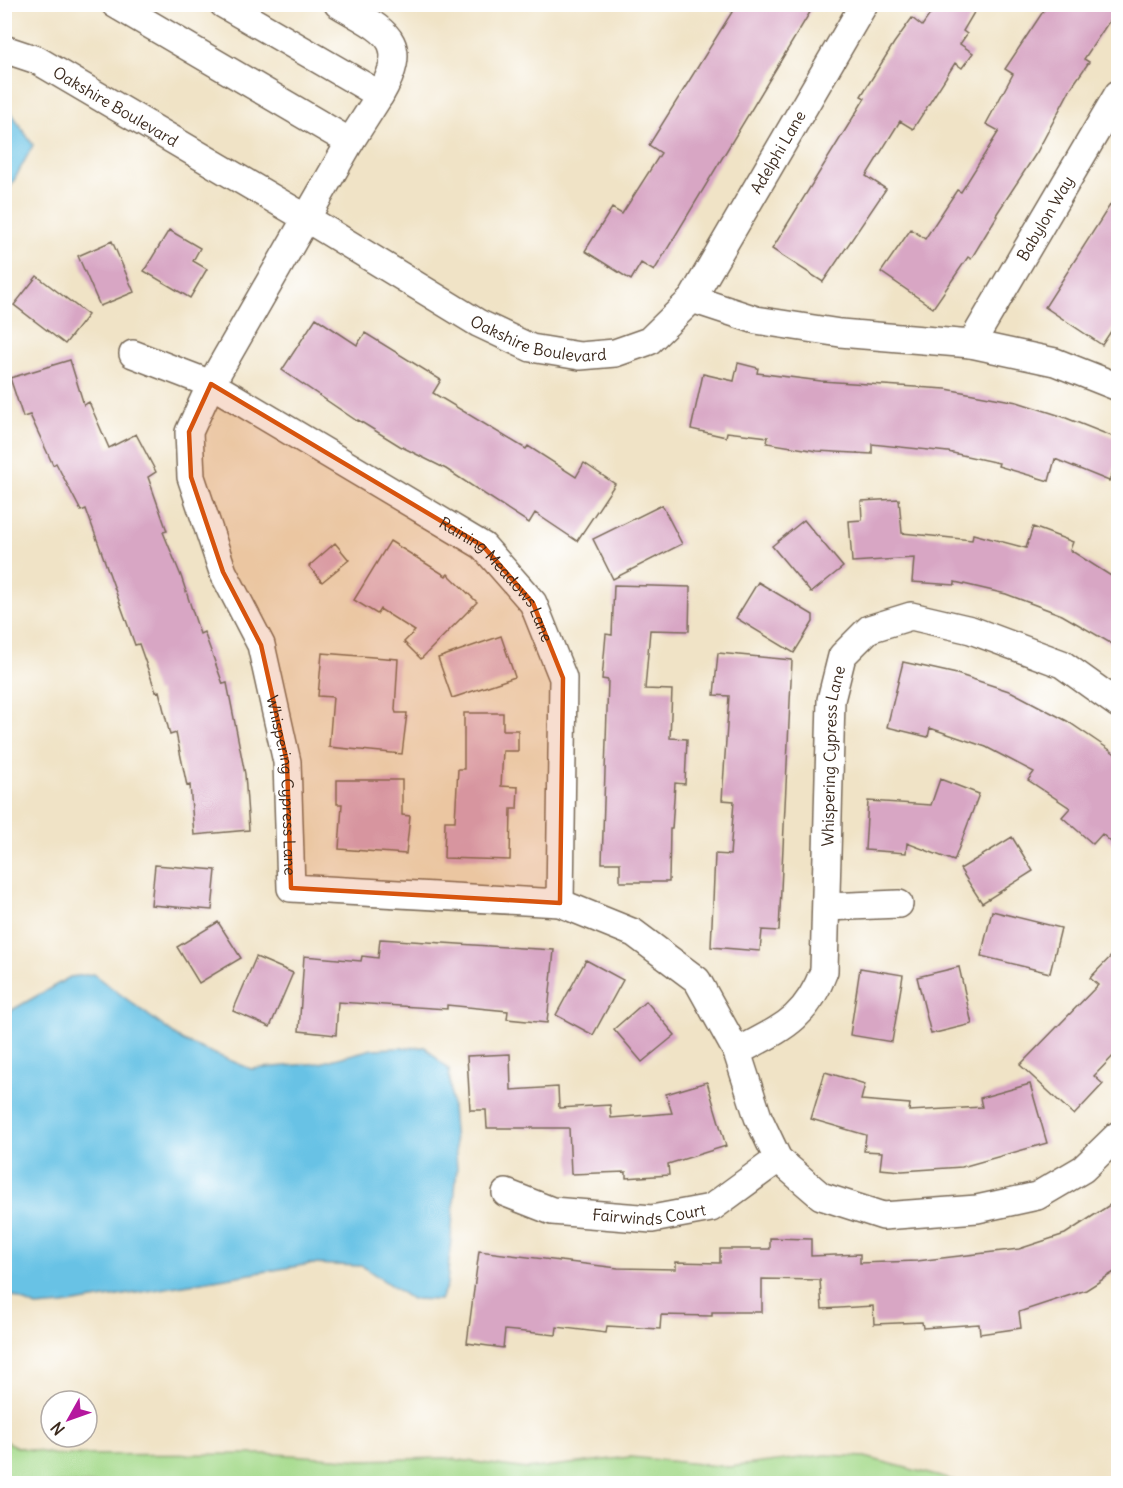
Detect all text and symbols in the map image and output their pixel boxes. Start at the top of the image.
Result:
street label: Oakshire Boulevard [49,62,182,151]
street label: Adelphi Lane [746,107,810,197]
street label: Babylon Way [1012,172,1078,264]
street label: Oakshire Boulevard [467,311,607,366]
street label: Raining Meadows Lane [436,512,558,645]
street label: Whispering Cypress Lane [817,664,849,847]
street label: Whispering Cypress Lane [262,693,301,876]
street label: Fairwinds Court [592,1199,708,1229]
north arrow [39,1389,99,1449]
text: N [46,1418,69,1439]

